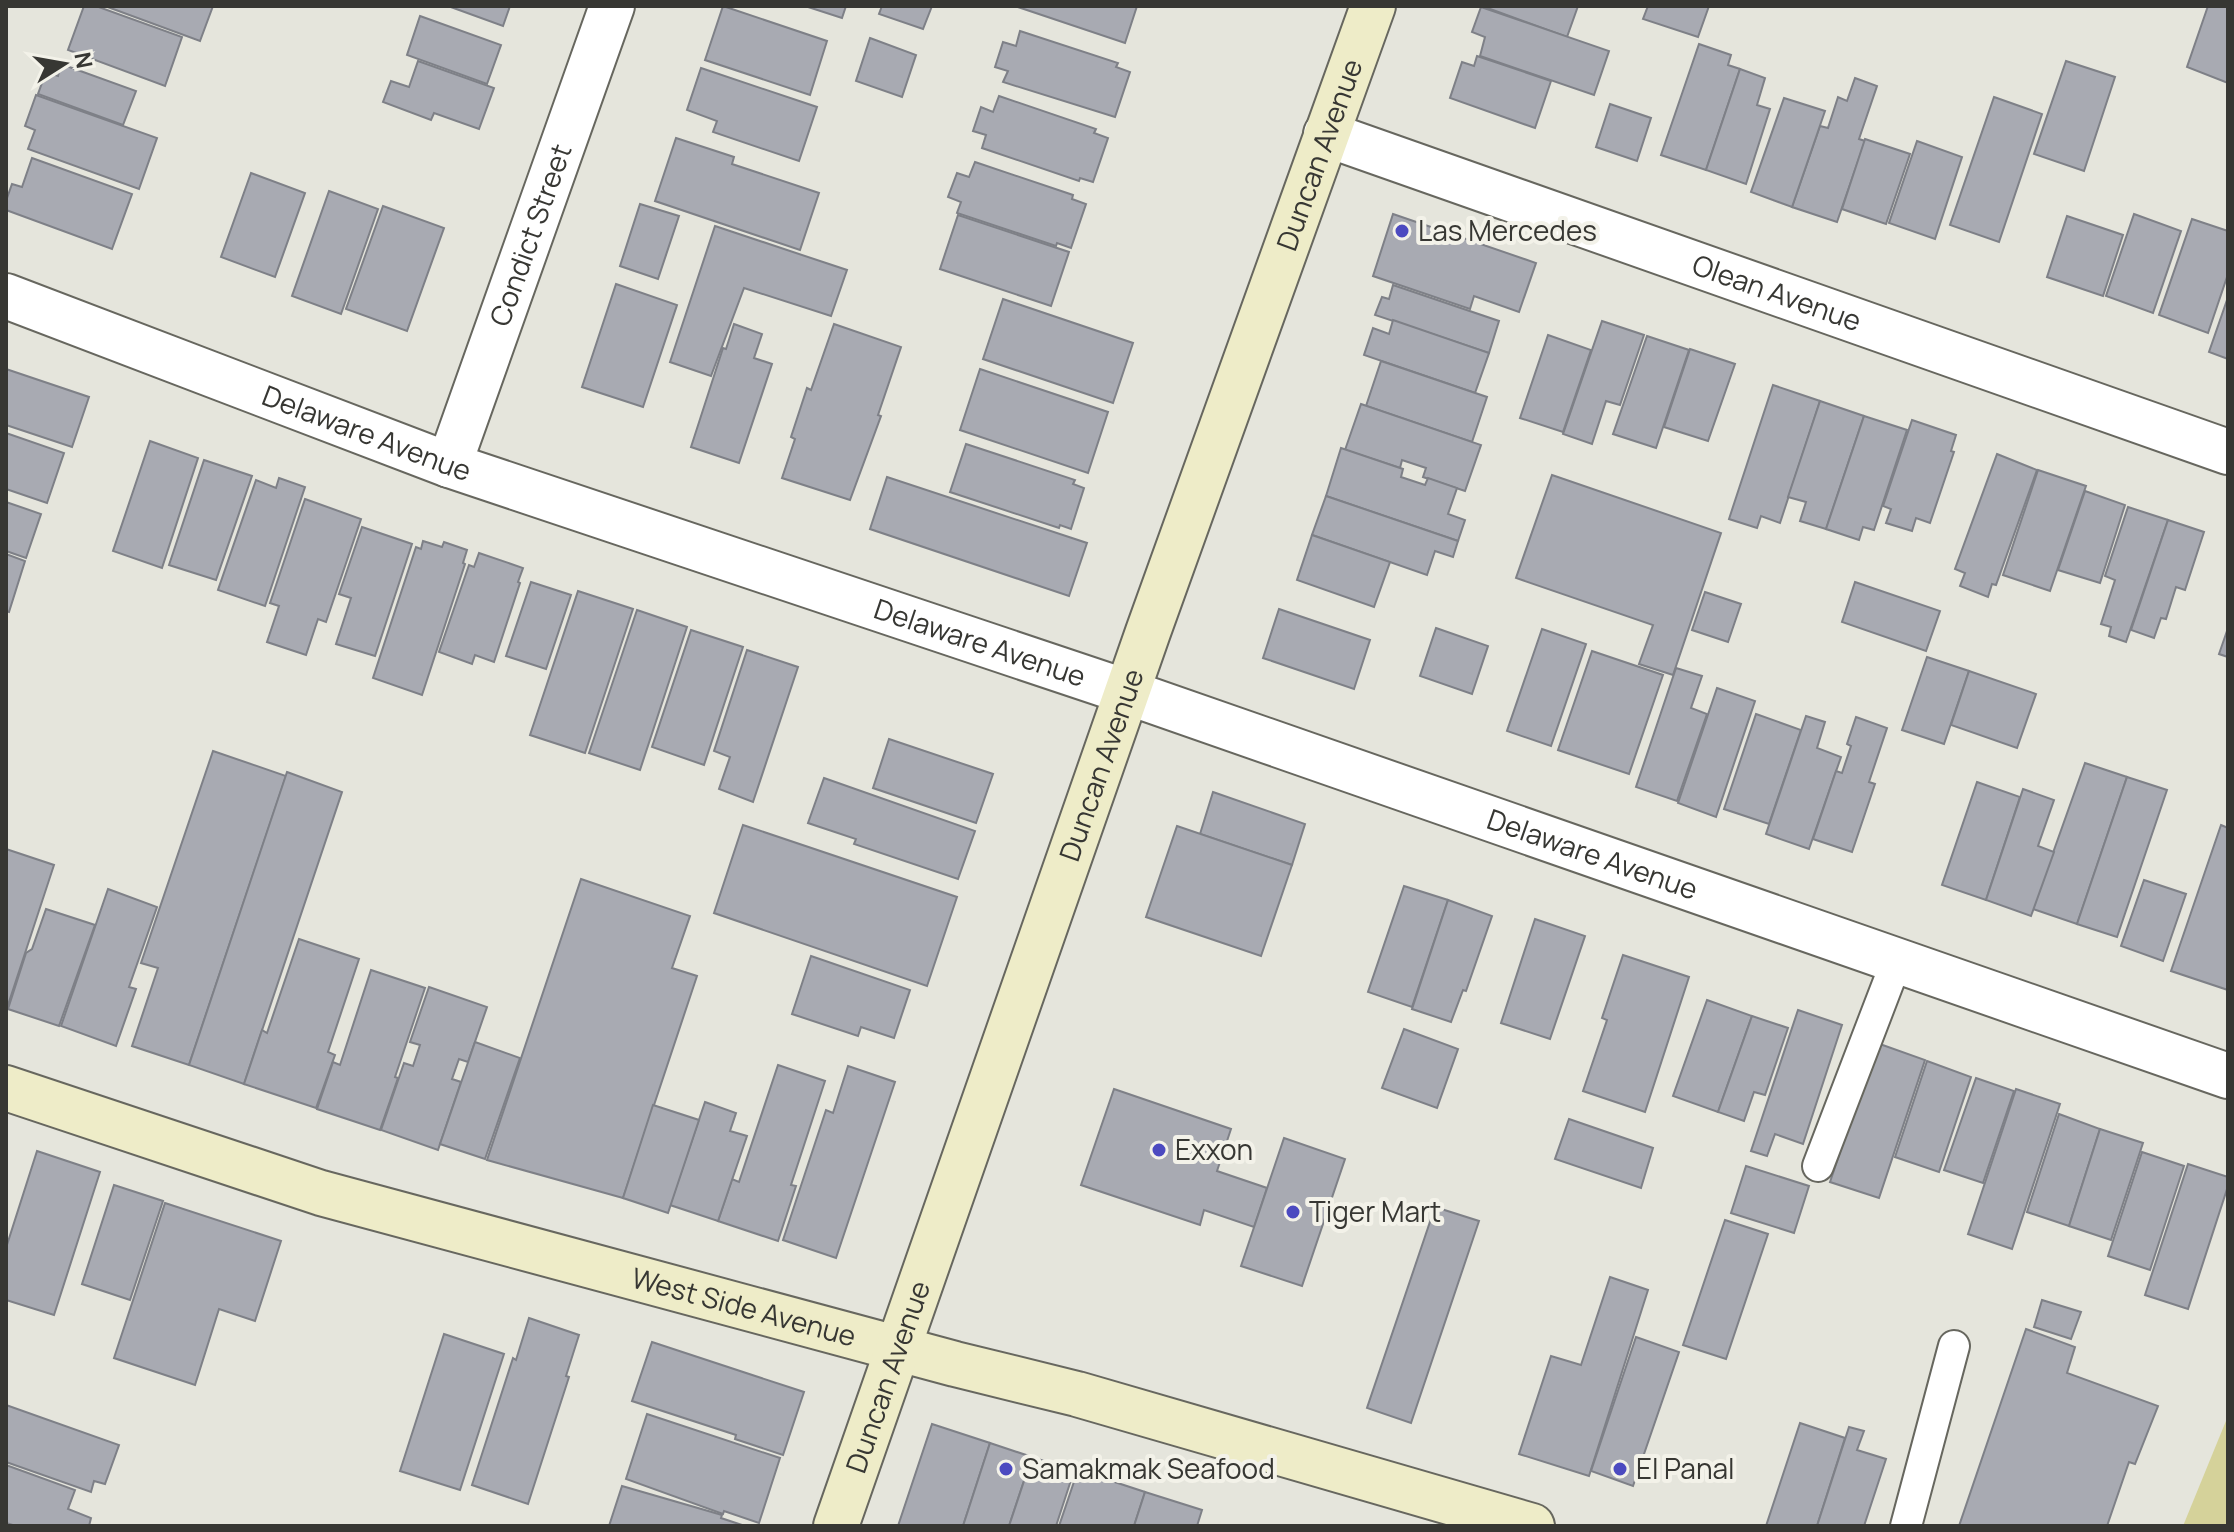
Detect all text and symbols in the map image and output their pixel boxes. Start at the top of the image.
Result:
north arrow [24,24,104,104]
text: N [67,50,100,71]
street label: Duncan Avenue [1267,53,1370,255]
street label: Condict Street [480,138,580,331]
place label: Las Mercedes [1418,211,1597,249]
marker: Las Mercedes [1393,222,1411,240]
street label: Olean Avenue [1688,245,1867,339]
street label: Delaware Avenue [257,376,476,489]
street label: Delaware Avenue [870,589,1091,695]
street label: Duncan Avenue [1050,663,1152,866]
street label: Delaware Avenue [1482,799,1703,908]
place label: Exxon [1175,1130,1253,1168]
marker: Exxon [1150,1141,1168,1159]
place label: Tiger Mart [1309,1192,1441,1230]
marker: Tiger Mart [1284,1203,1302,1221]
street label: West Side Avenue [628,1258,860,1354]
street label: Duncan Avenue [836,1275,938,1478]
place label: Samakmak Seafood [1022,1449,1275,1487]
place label: El Panal [1636,1449,1735,1487]
marker: Samakmak Seafood [997,1460,1015,1478]
marker: El Panal [1611,1460,1629,1478]

